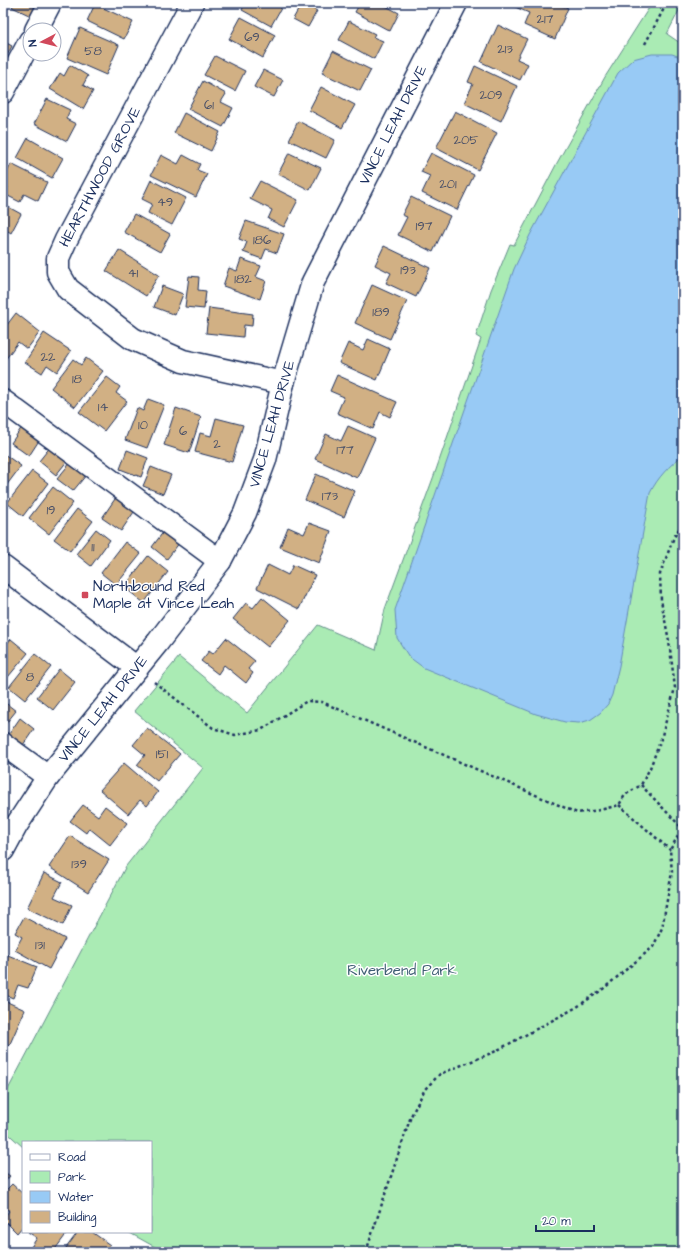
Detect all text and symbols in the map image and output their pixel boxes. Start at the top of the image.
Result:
house number: 217 [536,10,554,28]
north arrow [22,22,62,62]
house number: 69 [244,28,260,46]
text: N [25,39,40,47]
house number: 213 [497,40,513,58]
house number: 58 [84,42,102,60]
street label: VINCE LEAH DRIVE [354,62,432,188]
house number: 209 [479,86,503,104]
house number: 61 [204,96,214,114]
street label: HEARTHWOOD GROVE [54,103,146,251]
house number: 205 [454,131,478,149]
house number: 201 [439,175,457,193]
house number: 49 [157,193,173,211]
house number: 197 [415,217,433,235]
house number: 186 [253,231,271,249]
house number: 193 [400,261,416,279]
house number: 41 [128,264,139,282]
house number: 182 [234,270,252,288]
house number: 189 [372,303,390,321]
house number: 22 [41,348,56,366]
street label: VINCE LEAH DRIVE [244,358,300,490]
house number: 18 [72,370,83,388]
house number: 14 [98,398,108,416]
house number: 10 [138,416,148,434]
house number: 6 [179,422,187,440]
house number: 2 [213,435,221,453]
house number: 177 [336,441,354,459]
house number: 173 [322,487,339,505]
house number: 19 [46,501,56,519]
house number: 11 [91,538,95,556]
place label: Northbound Red Maple at Vince Leah [93,576,234,614]
marker: Northbound Red Maple at Vince Leah [80,590,90,600]
street label: VINCE LEAH DRIVE [53,651,153,767]
house number: 8 [26,668,35,686]
house number: 151 [156,745,169,763]
house number: 139 [71,855,87,873]
house number: 131 [35,936,45,954]
park label: Riverbend Park [347,960,457,981]
legend [22,1141,152,1233]
text: Road [58,1149,86,1166]
text: Park [58,1169,86,1186]
text: Water [58,1189,94,1206]
scale bar [536,1207,594,1233]
text: Building [58,1209,96,1227]
text: 20 m [542,1213,571,1230]

